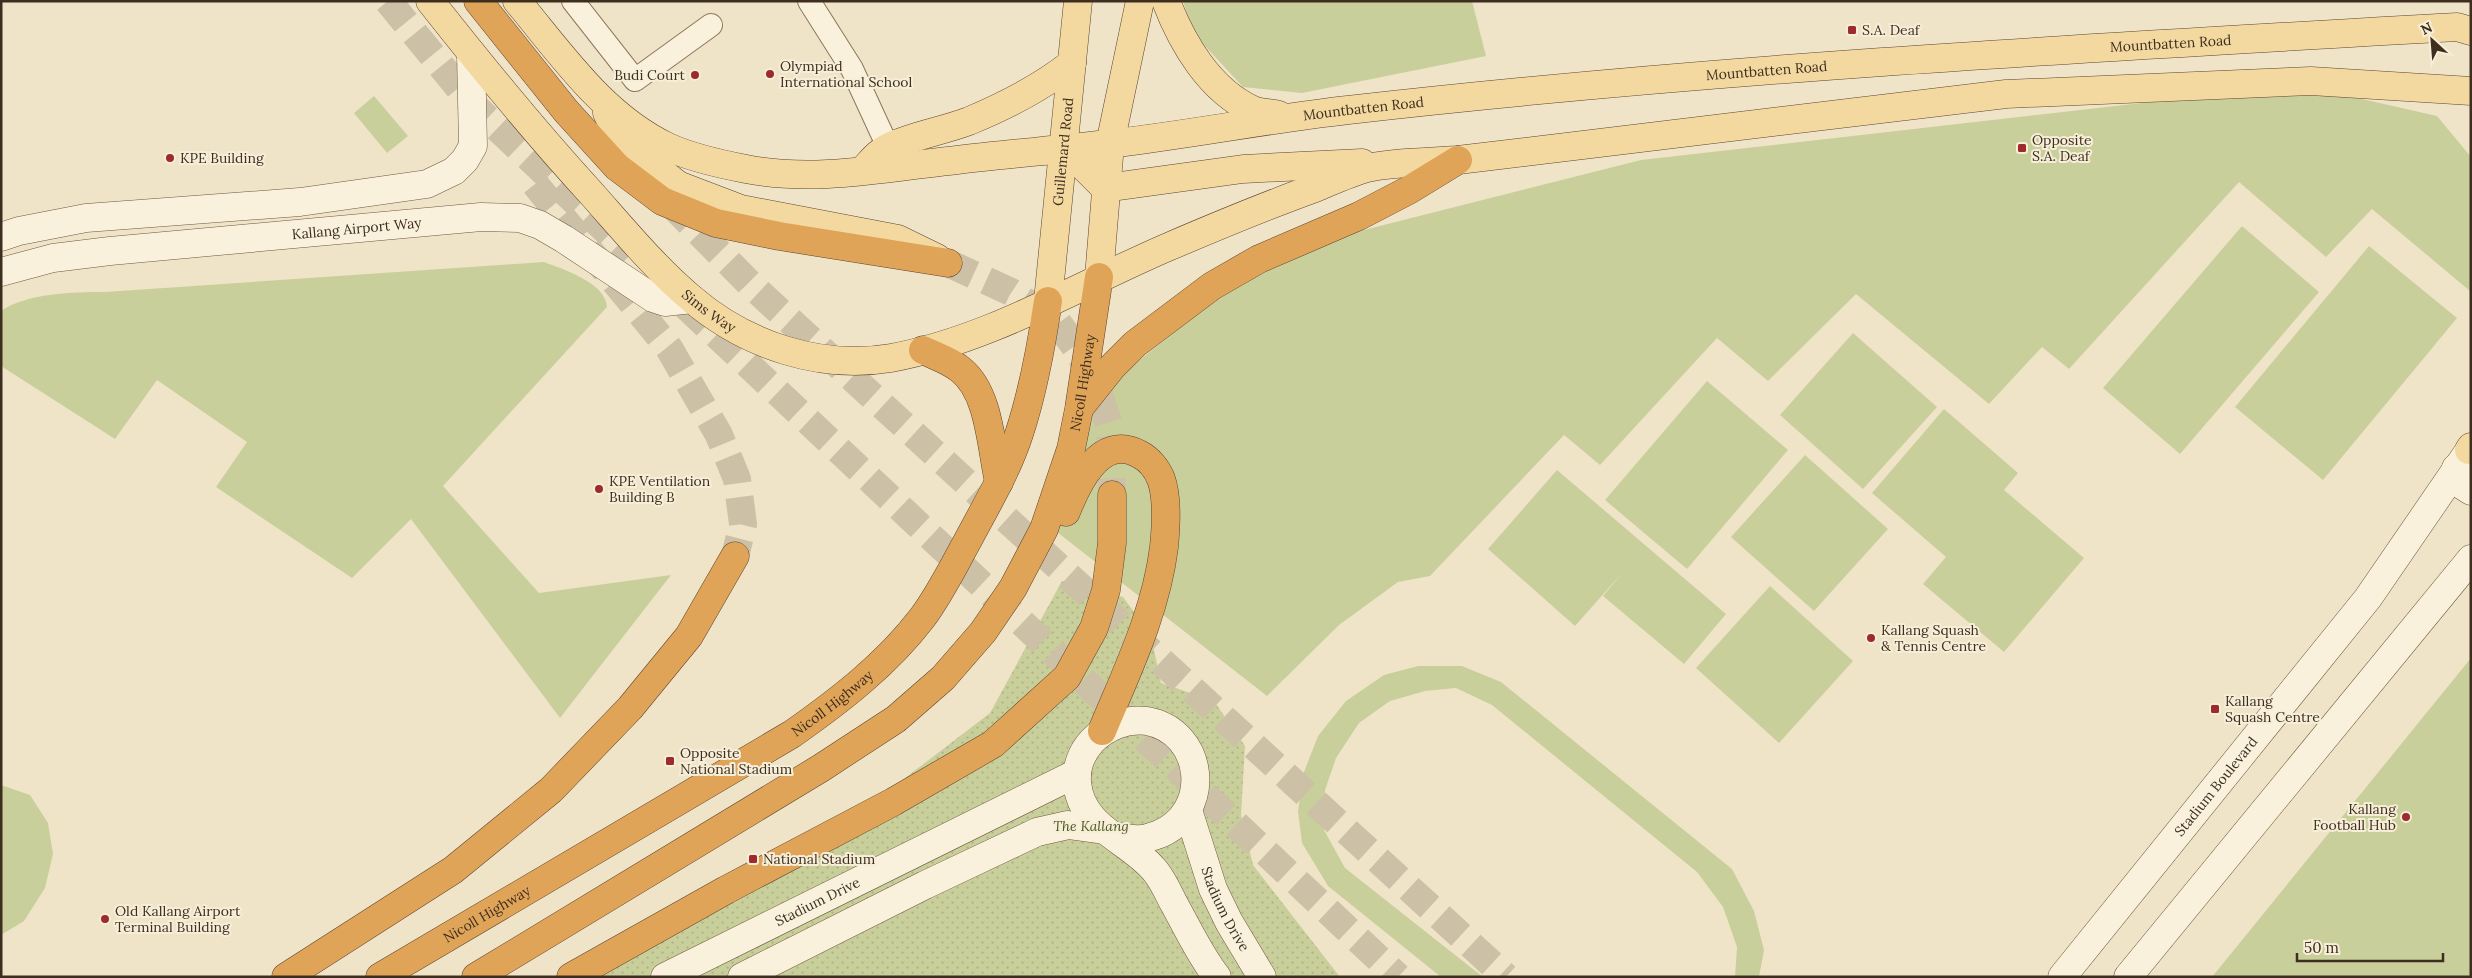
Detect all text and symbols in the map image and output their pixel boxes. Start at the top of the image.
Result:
north arrow [2407,15,2457,65]
text: N [2417,18,2435,39]
place label: S.A. Deaf [1862,21,1921,39]
marker: S.A. Deaf [1846,24,1858,36]
street label: Mountbatten Road [2109,31,2232,56]
place label: Olympiad International School [780,57,913,91]
street label: Mountbatten Road [1705,57,1828,84]
place label: Budi Court [614,66,686,84]
marker: Olympiad International School [764,68,776,80]
marker: Budi Court [689,69,701,81]
street label: Mountbatten Road [1302,93,1425,125]
street label: Guillemard Road [1049,97,1077,207]
place label: Opposite S.A. Deaf [2032,131,2092,165]
marker: Opposite S.A. Deaf [2016,142,2028,154]
place label: KPE Building [180,149,264,167]
marker: KPE Building [164,152,176,164]
street label: Kallang Airport Way [291,213,423,243]
street label: Sims Way [678,285,740,337]
street label: Nicoll Highway [1066,332,1099,433]
place label: KPE Ventilation Building B [609,472,711,506]
marker: KPE Ventilation Building B [593,483,605,495]
place label: Kallang Squash & Tennis Centre [1881,621,1986,655]
marker: Kallang Squash & Tennis Centre [1865,632,1877,644]
street label: Nicoll Highway [788,666,877,740]
place label: Kallang Squash Centre [2225,692,2320,726]
marker: Kallang Squash Centre [2209,703,2221,715]
street label: Stadium Boulevard [2170,733,2261,840]
place label: Opposite National Stadium [680,744,793,778]
marker: Opposite National Stadium [664,755,676,767]
place label: Kallang Football Hub [2313,800,2396,834]
marker: Kallang Football Hub [2400,811,2412,823]
park label: The Kallang [1053,817,1129,835]
place label: National Stadium [763,850,876,868]
marker: National Stadium [747,853,759,865]
street label: Stadium Drive [1197,864,1254,955]
street label: Stadium Drive [772,873,863,930]
street label: Nicoll Highway [440,881,534,947]
place label: Old Kallang Airport Terminal Building [115,902,241,936]
marker: Old Kallang Airport Terminal Building [99,913,111,925]
scale bar [2297,930,2443,962]
text: 50 m [2304,938,2339,957]

